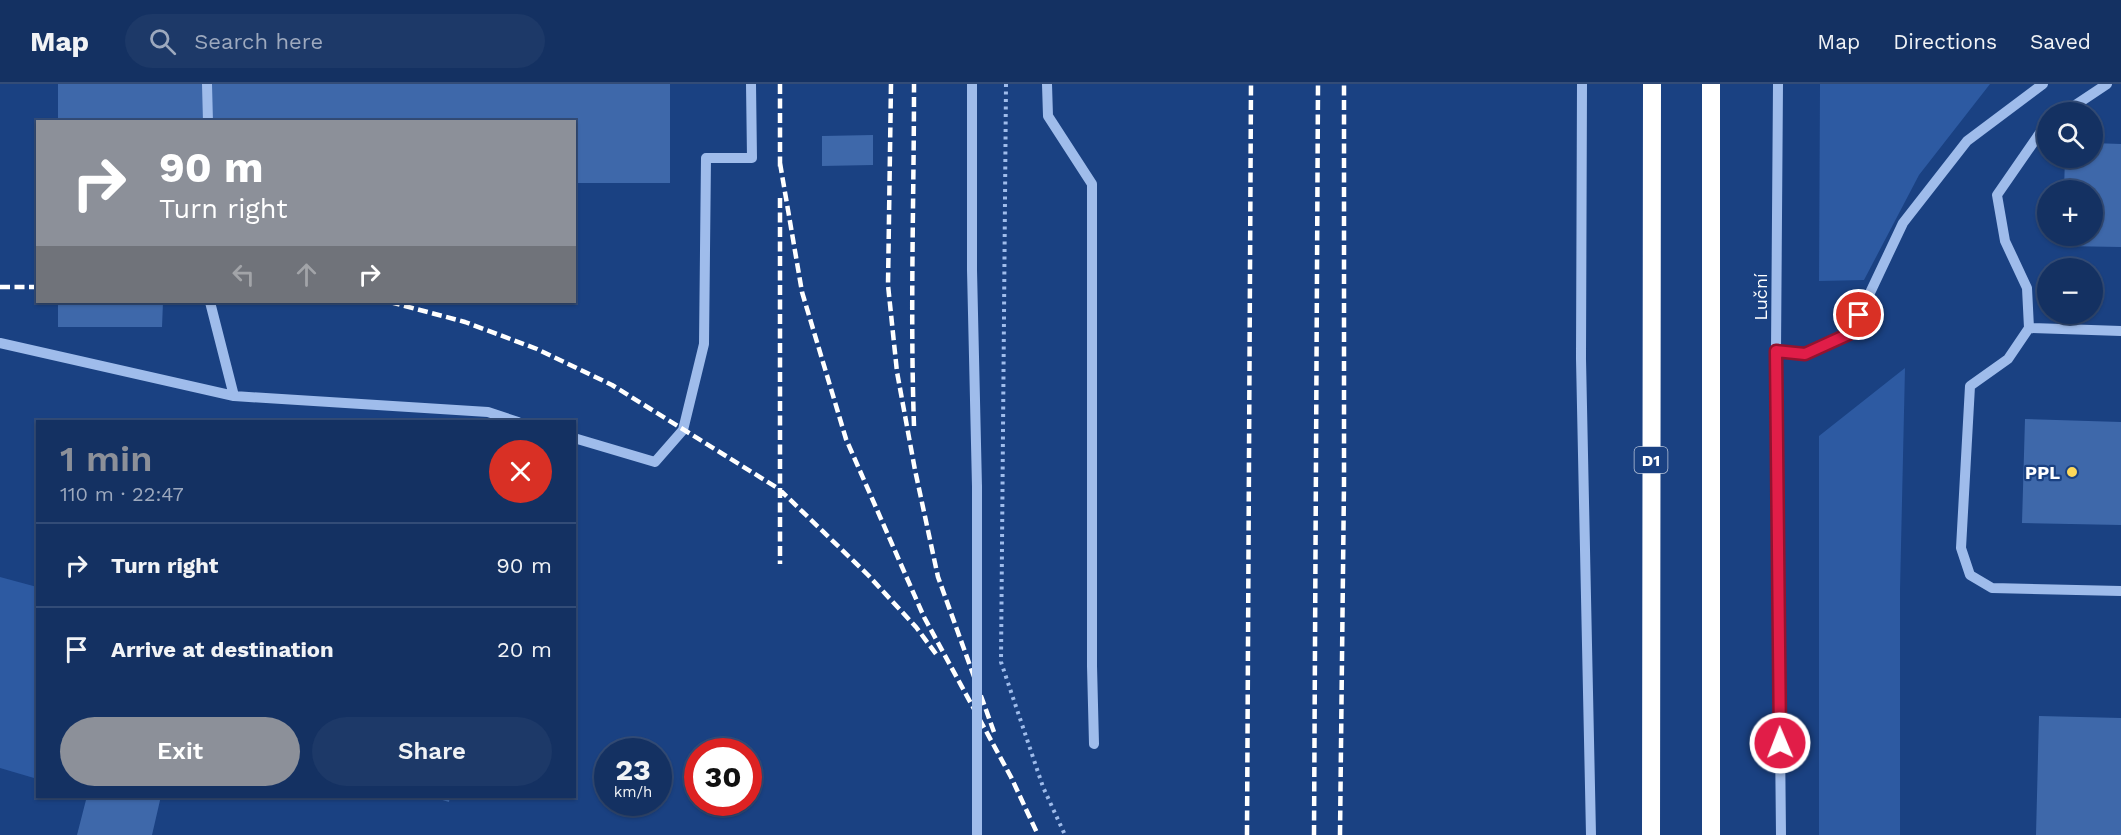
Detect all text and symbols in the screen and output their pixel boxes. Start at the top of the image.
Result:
search box [125,14,545,68]
text: Map [30,25,89,58]
icon: search [146,25,179,58]
text: Search here [194,29,323,54]
text: Map [1817,29,1860,54]
text: Directions [1893,29,1997,54]
text: Saved [2030,29,2091,54]
map controls [2037,102,2103,324]
button: search [2037,102,2103,168]
text: 90 m [159,143,263,192]
icon: right [60,144,138,222]
button: + [2037,180,2103,246]
text: Turn right [159,193,288,225]
icon: left [227,258,260,291]
icon: ahead [290,258,323,291]
icon: right [353,258,386,291]
button: − [2037,258,2103,324]
street label: Luční [1750,273,1771,321]
pin [1833,289,1884,340]
icon: arrive [1842,298,1875,331]
text: 1 min [60,438,152,480]
button: close [489,440,552,503]
road number: D1 [1634,447,1668,473]
place label: PPL [2025,462,2060,483]
marker: PPL [2065,465,2079,479]
text: 110 m · 22:47 [60,482,184,506]
icon: right [60,549,93,582]
text: Turn right [111,553,218,578]
text: 90 m [496,553,552,578]
icon: arrive [60,633,93,666]
text: Arrive at destination [111,637,334,662]
text: 20 m [497,637,552,662]
position arrow [1748,711,1812,775]
button: Exit [60,717,300,786]
button: Share [312,717,552,786]
speed limit sign: 30 [684,738,762,816]
text: 23 [615,752,651,787]
text: km/h [614,783,652,801]

